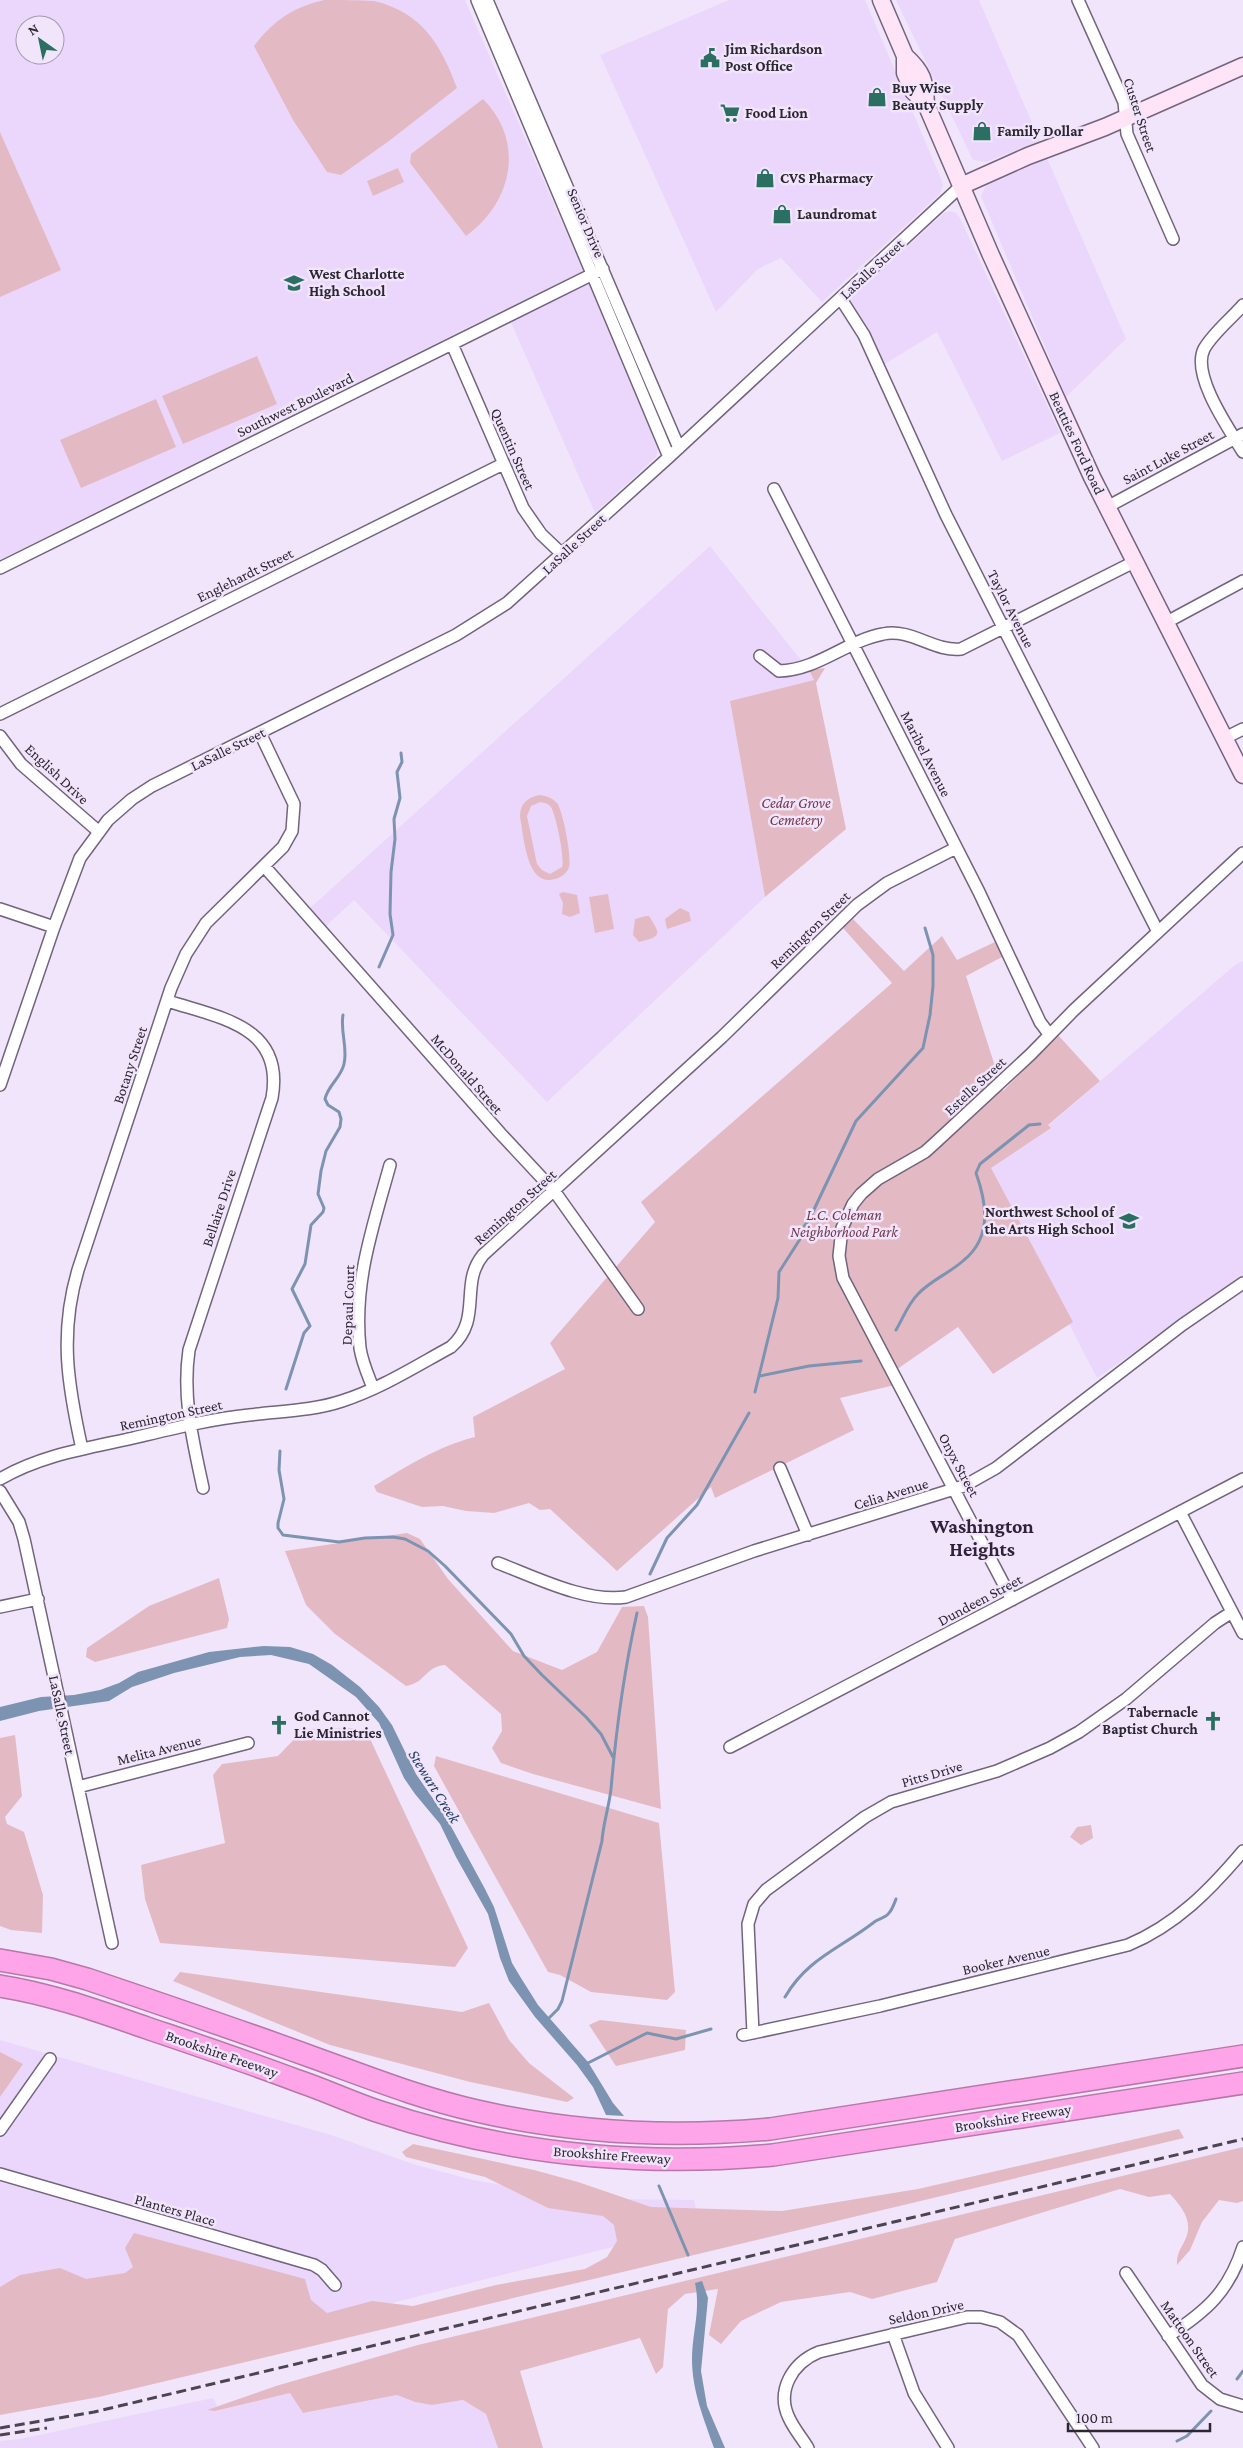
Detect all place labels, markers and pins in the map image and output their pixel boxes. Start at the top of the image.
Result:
place label: Jim Richardson Post Office [723,41,823,74]
public building icon: Jim Richardson Post Office [699,47,721,69]
place label: Buy Wise Beauty Supply [892,80,984,113]
shop icon: Buy Wise Beauty Supply [866,86,888,108]
supermarket icon: Food Lion [719,102,741,124]
place label: Food Lion [745,105,808,121]
shop icon: Family Dollar [971,120,993,142]
place label: Family Dollar [997,123,1084,139]
shop icon: CVS Pharmacy [754,167,776,189]
place label: CVS Pharmacy [780,170,873,186]
shop icon: Laundromat [771,203,793,225]
place label: Laundromat [797,206,877,222]
place label: West Charlotte High School [308,266,405,299]
school or university icon: West Charlotte High School [283,272,305,294]
place label: Northwest School of the Arts High School [984,1204,1115,1237]
school or university icon: Northwest School of the Arts High School [1118,1210,1140,1232]
place label: Tabernacle Baptist Church [1102,1704,1198,1737]
place label: God Cannot Lie Ministries [294,1708,382,1741]
church icon: Tabernacle Baptist Church [1202,1710,1224,1732]
church icon: God Cannot Lie Ministries [268,1714,290,1736]

